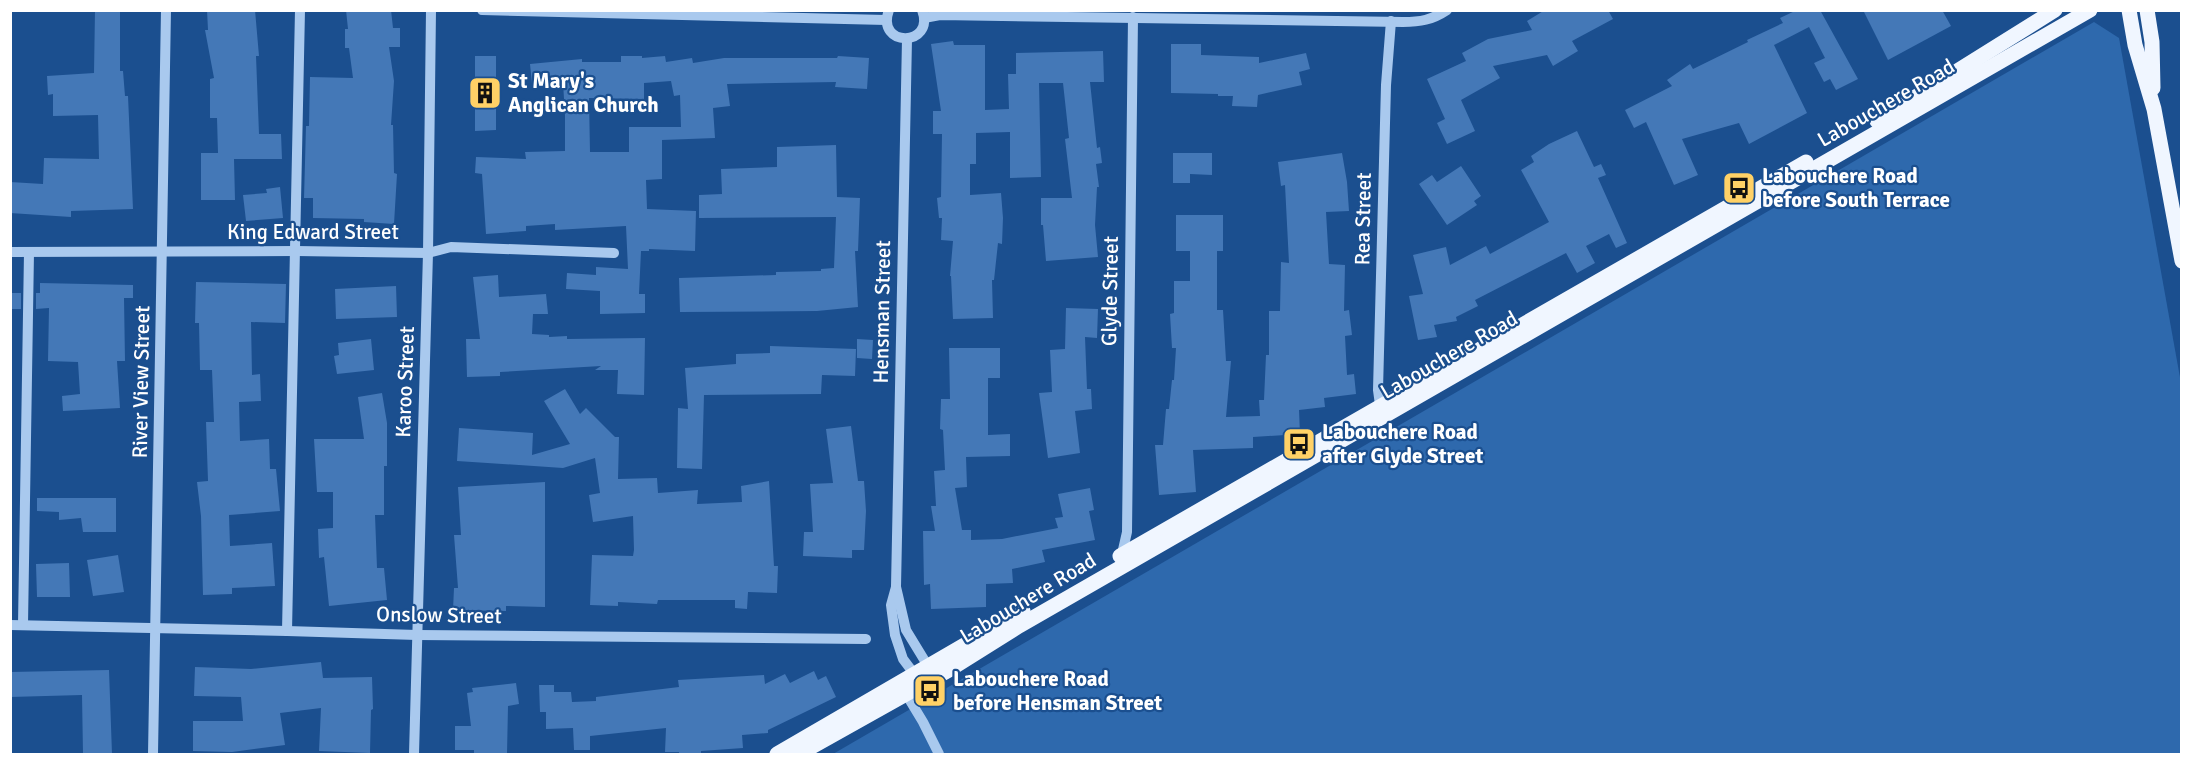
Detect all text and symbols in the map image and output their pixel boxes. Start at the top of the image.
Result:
street label: Labouchere Road [1813,53,1959,153]
place label: St Mary's Anglican Church [508,68,659,118]
building icon: St Mary's Anglican Church [467,75,503,111]
place label: Labouchere Road before South Terrace [1762,163,1950,213]
bus stop icon: Labouchere Road before South Terrace [1721,170,1757,206]
street label: Rea Street [1349,172,1377,266]
street label: King Edward Street [227,219,399,245]
street label: Glyde Street [1096,236,1124,346]
street label: Hensman Street [868,240,896,384]
street label: River View Street [127,305,155,459]
street label: Labouchere Road [1376,305,1522,405]
street label: Karoo Street [390,326,420,438]
place label: Labouchere Road after Glyde Street [1322,419,1483,469]
bus stop icon: Labouchere Road after Glyde Street [1281,426,1317,462]
street label: Labouchere Road [955,547,1101,649]
street label: Onslow Street [376,601,502,629]
place label: Labouchere Road before Hensman Street [953,666,1162,716]
bus stop icon: Labouchere Road before Hensman Street [912,673,948,709]

